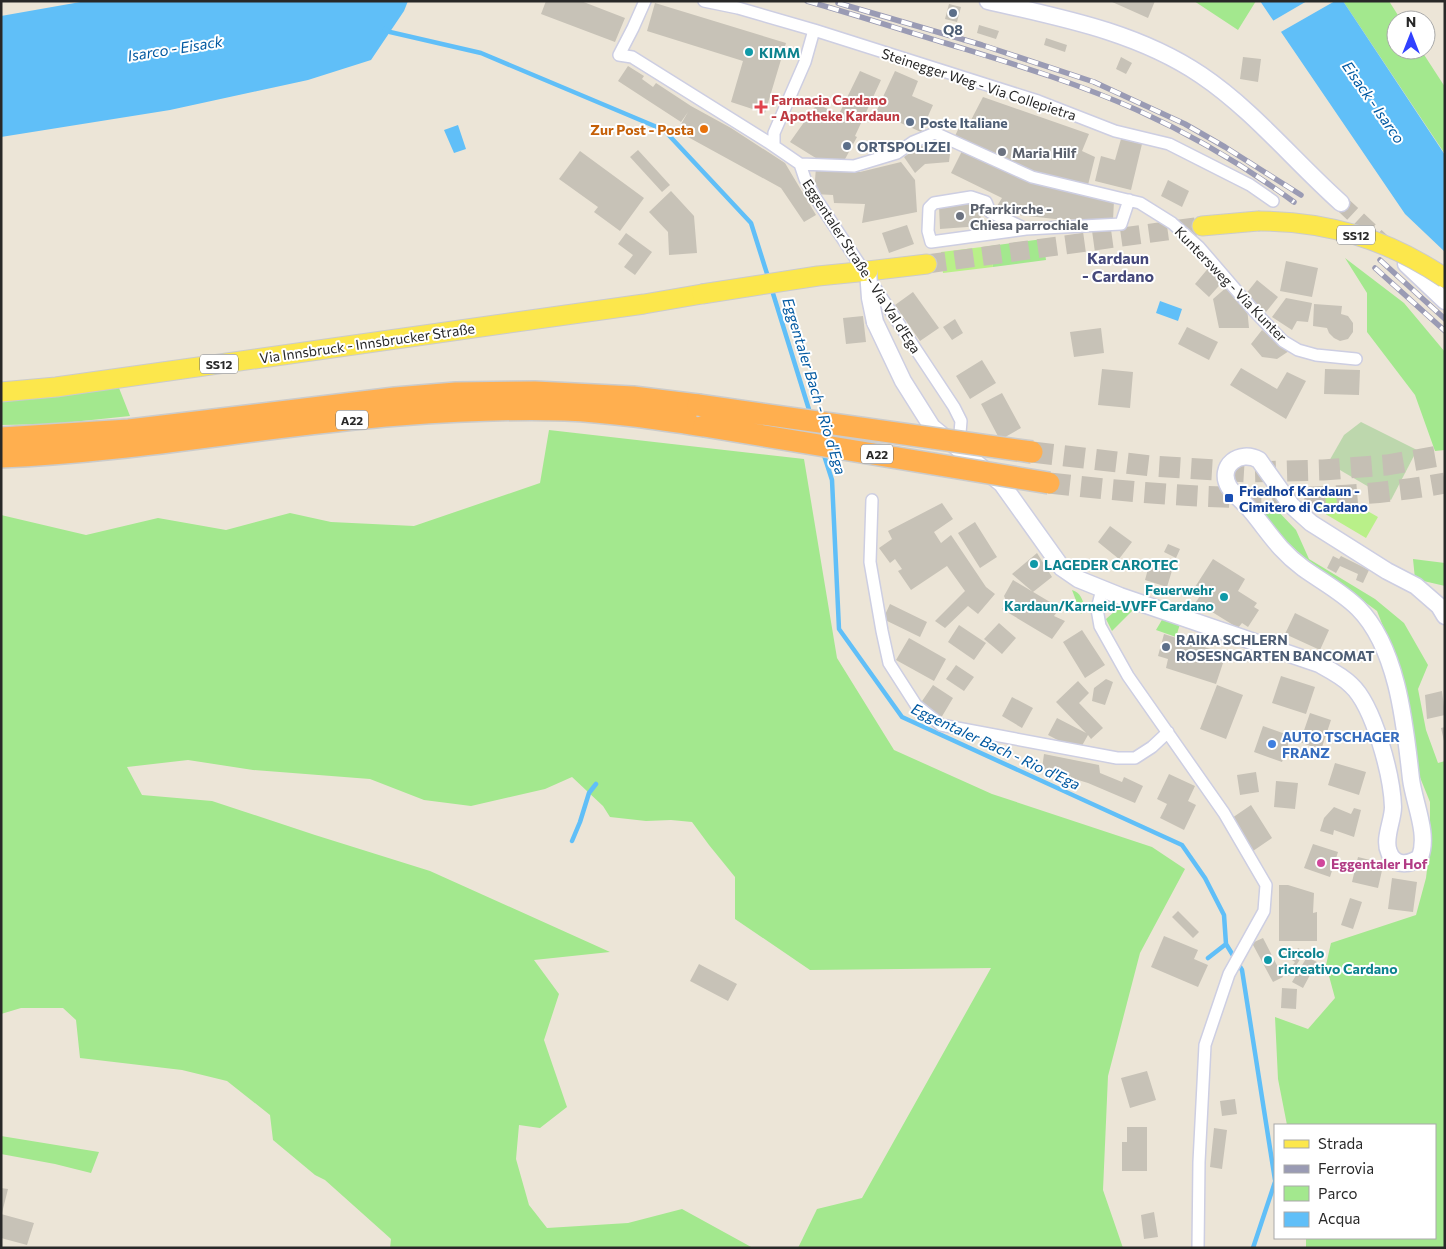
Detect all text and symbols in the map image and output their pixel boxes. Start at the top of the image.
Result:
marker: Q8 [947,7,959,19]
north arrow [1386,10,1436,60]
text: N [1406,13,1416,30]
place label: Q8 [943,21,963,38]
water label: Isarco - Eisack [126,31,225,64]
place label: KIMM [759,44,800,61]
street label: Steinegger Weg - Via Collepietra [880,44,1078,124]
marker: KIMM [743,46,755,58]
water label: Eisack - Isarco [1339,57,1409,147]
place label: Farmacia Cardano - Apotheke Kardaun [771,91,900,124]
marker: Farmacia Cardano - Apotheke Kardaun [755,101,767,113]
place label: Poste Italiane [920,114,1008,131]
marker: Poste Italiane [904,116,916,128]
place label: Zur Post - Posta [590,121,694,138]
marker: Zur Post - Posta [698,123,710,135]
place label: ORTSPOLIZEI [857,138,951,155]
marker: ORTSPOLIZEI [841,140,853,152]
place label: Maria Hilf [1012,144,1077,161]
marker: Maria Hilf [996,146,1008,158]
street label: Eggentaler Straße - Via Val d'Ega [799,176,925,356]
place label: Pfarrkirche - Chiesa parrochiale [970,200,1088,233]
marker: Pfarrkirche - Chiesa parrochiale [954,210,966,222]
street label: Kuntersweg - Via Kunter [1171,223,1291,345]
road number: SS12 [1337,226,1375,244]
district label: Kardaun - Cardano [1082,248,1155,285]
water label: Eggentaler Bach - Rio d'Ega [780,295,851,477]
street label: Via Innsbruck - Innsbrucker Straße [258,319,476,367]
road number: SS12 [200,354,238,374]
road number: A22 [336,410,368,430]
road number: A22 [861,444,893,464]
place label: Friedhof Kardaun - Cimitero di Cardano [1239,482,1368,515]
marker: Friedhof Kardaun - Cimitero di Cardano [1223,492,1235,504]
place label: LAGEDER CAROTEC [1044,556,1178,573]
marker: LAGEDER CAROTEC [1028,558,1040,570]
place label: Feuerwehr Kardaun/Karneid-VVFF Cardano [1004,581,1214,614]
marker: Feuerwehr Kardaun/Karneid-VVFF Cardano [1218,591,1230,603]
place label: RAIKA SCHLERN ROSESNGARTEN BANCOMAT [1176,631,1375,664]
marker: RAIKA SCHLERN ROSESNGARTEN BANCOMAT [1160,641,1172,653]
water label: Eggentaler Bach - Rio d'Ega [909,699,1083,793]
place label: AUTO TSCHAGER FRANZ [1282,728,1400,761]
marker: AUTO TSCHAGER FRANZ [1266,738,1278,750]
place label: Eggentaler Hof [1331,855,1428,872]
marker: Eggentaler Hof [1315,857,1327,869]
place label: Circolo ricreativo Cardano [1278,944,1398,977]
marker: Circolo ricreativo Cardano [1262,954,1274,966]
legend [1274,1124,1436,1239]
text: Strada [1318,1134,1363,1152]
text: Ferrovia [1318,1159,1374,1177]
text: Parco [1318,1184,1357,1202]
text: Acqua [1318,1209,1360,1227]

